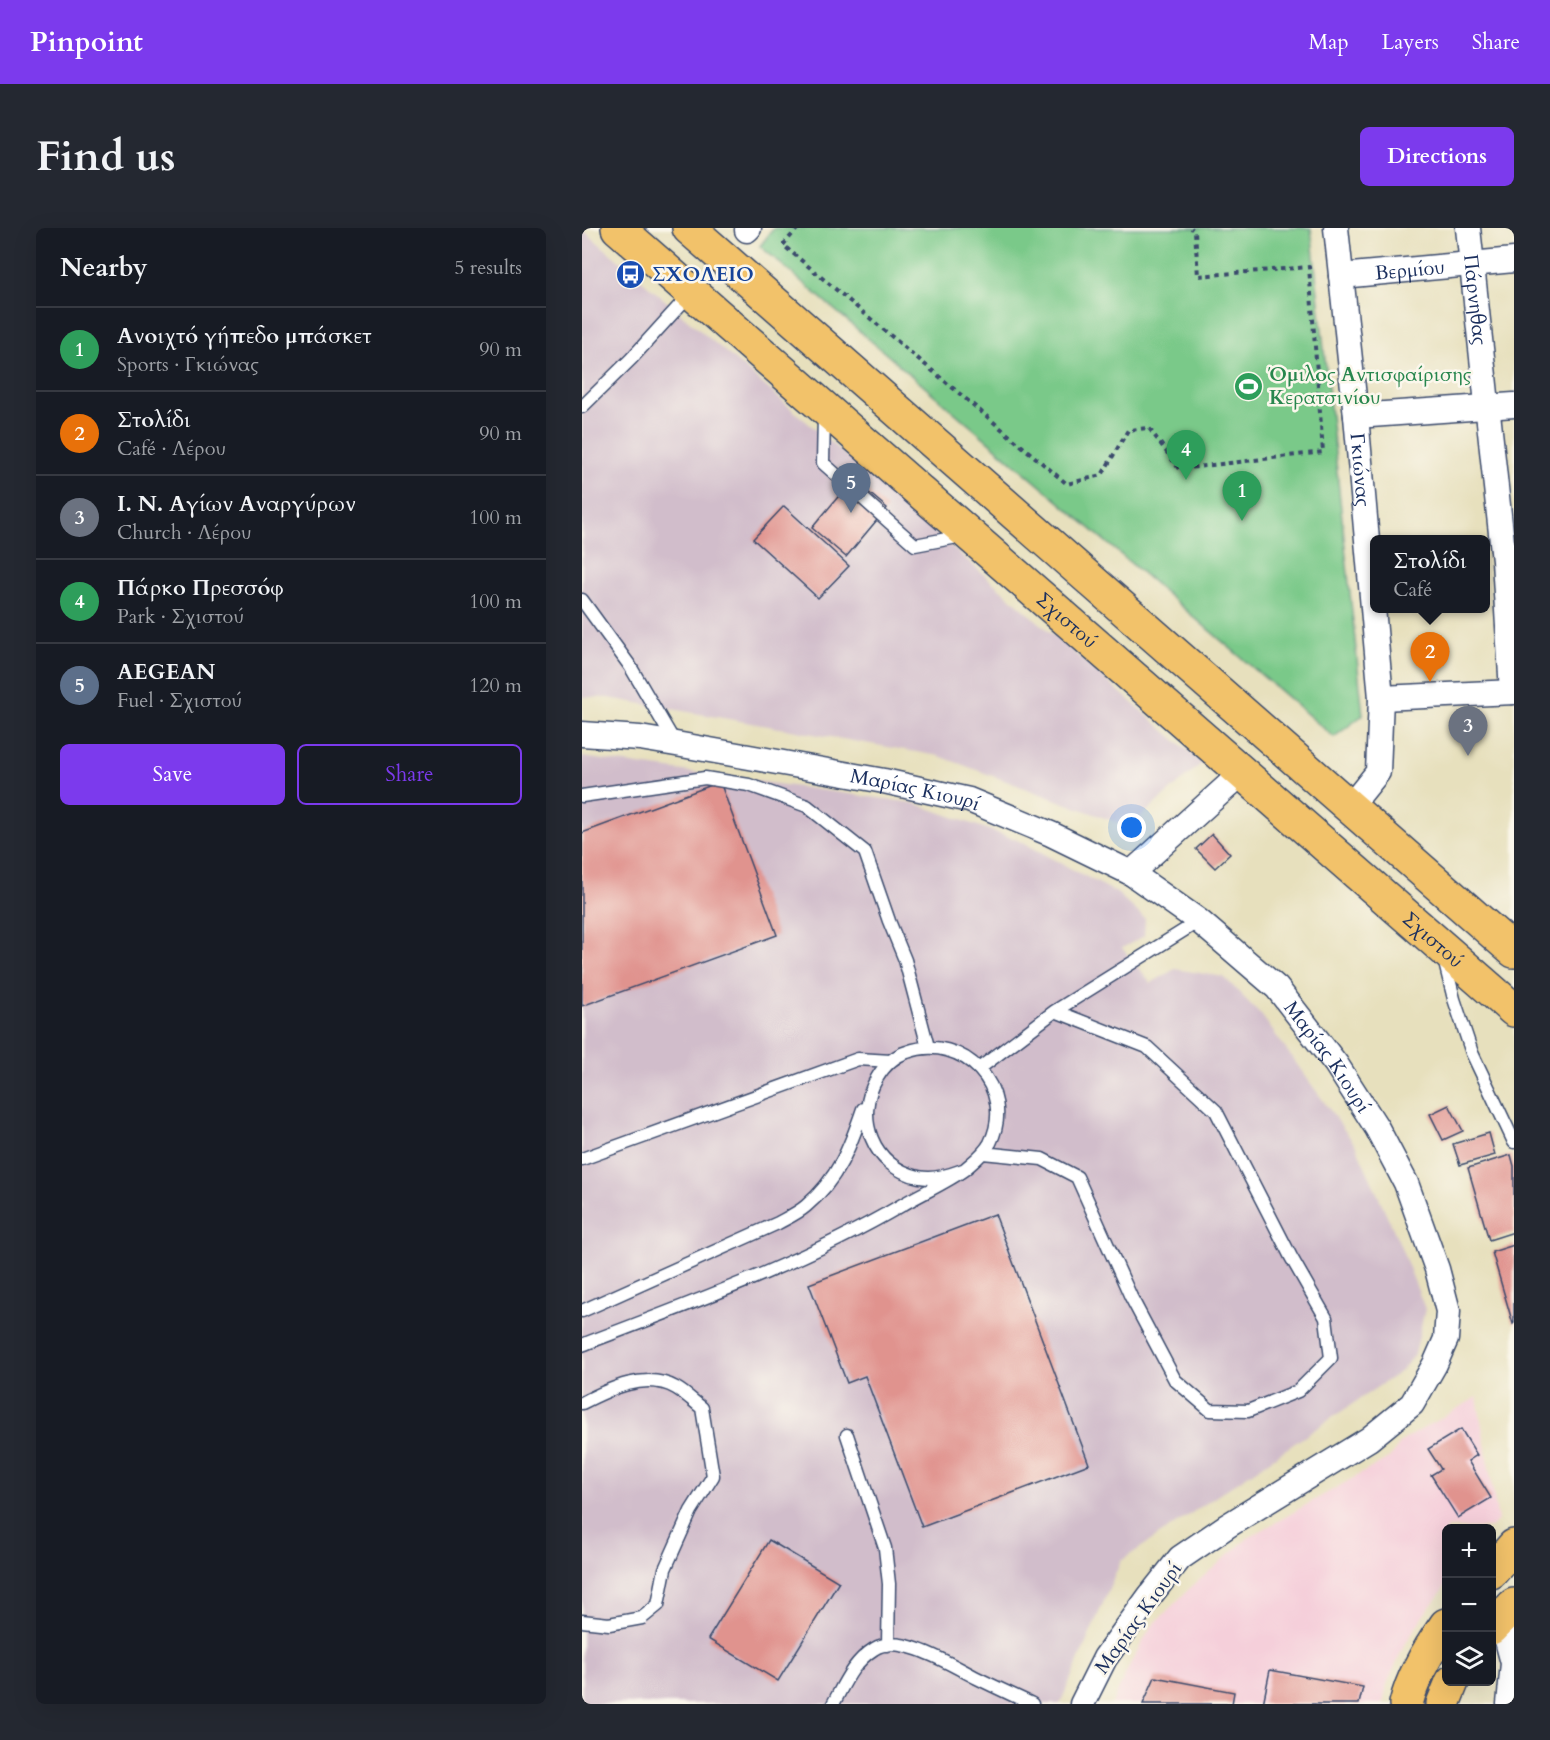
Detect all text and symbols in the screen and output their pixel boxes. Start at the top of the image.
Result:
text: Pinpoint [30,23,143,61]
text: Map [1309,28,1349,57]
text: Layers [1382,28,1439,57]
text: Share [1472,28,1520,57]
button: Directions [1360,127,1514,186]
text: Find us [36,128,176,185]
text: Nearby [60,250,148,285]
street label: Βερμίου [1374,253,1446,286]
street label: Πάρνηθας [1457,253,1494,347]
text: 5 results [454,254,522,281]
bus stop icon: ΣΧΟΛΕΙΟ [615,258,647,290]
place label: ΣΧΟΛΕΙΟ [652,261,754,288]
text: Ανοιχτό γήπεδο μπάσκετ [117,321,371,351]
text: 1 [74,336,85,363]
text: 90 m [479,336,522,363]
text: Sports · Γκιώνας [117,351,259,378]
place label: Όμιλος Αντισφαίρισης Κερατσινίου [1268,361,1472,411]
sports icon: Όμιλος Αντισφαίρισης Κερατσινίου [1232,370,1264,402]
text: Στολίδι [117,405,191,435]
text: 2 [74,420,85,447]
text: 90 m [479,420,522,447]
pin: 4 [1166,430,1206,480]
street label: Γκιώνας [1344,432,1378,508]
text: Café · Λέρου [117,435,226,462]
pin: 5 [832,464,870,513]
pin: 1 [1222,472,1262,521]
text: Ι. Ν. Αγίων Αναργύρων [117,489,356,519]
text: 3 [74,504,85,531]
text: 100 m [469,504,522,531]
text: Church · Λέρου [117,519,251,546]
popup [1370,535,1490,613]
text: Στολίδι [1393,546,1467,576]
text: Πάρκο Πρεσσόφ [117,573,284,603]
text: Café [1393,576,1432,603]
street label: Σχιστού [1031,586,1103,654]
text: 4 [74,588,85,615]
text: 100 m [469,588,522,615]
text: Park · Σχιστού [117,603,244,630]
pin: 2 [1410,632,1450,682]
text: AEGEAN [117,657,215,687]
text: 5 [74,672,85,699]
text: 120 m [469,672,522,699]
text: Fuel · Σχιστού [117,687,242,714]
pin: 3 [1448,706,1488,756]
button: Save [60,744,285,805]
button: Share [297,744,522,805]
street label: Μαρίας Κιουρί [848,762,986,817]
your location [1117,813,1146,842]
street label: Σχιστού [1397,905,1469,974]
street label: Μαρίας Κιουρί [1278,995,1378,1119]
map controls [1442,1524,1496,1686]
button: + [1442,1524,1496,1578]
street label: Μαρίας Κιουρί [1088,1556,1189,1679]
button: − [1442,1578,1496,1632]
button: layers [1442,1632,1496,1686]

